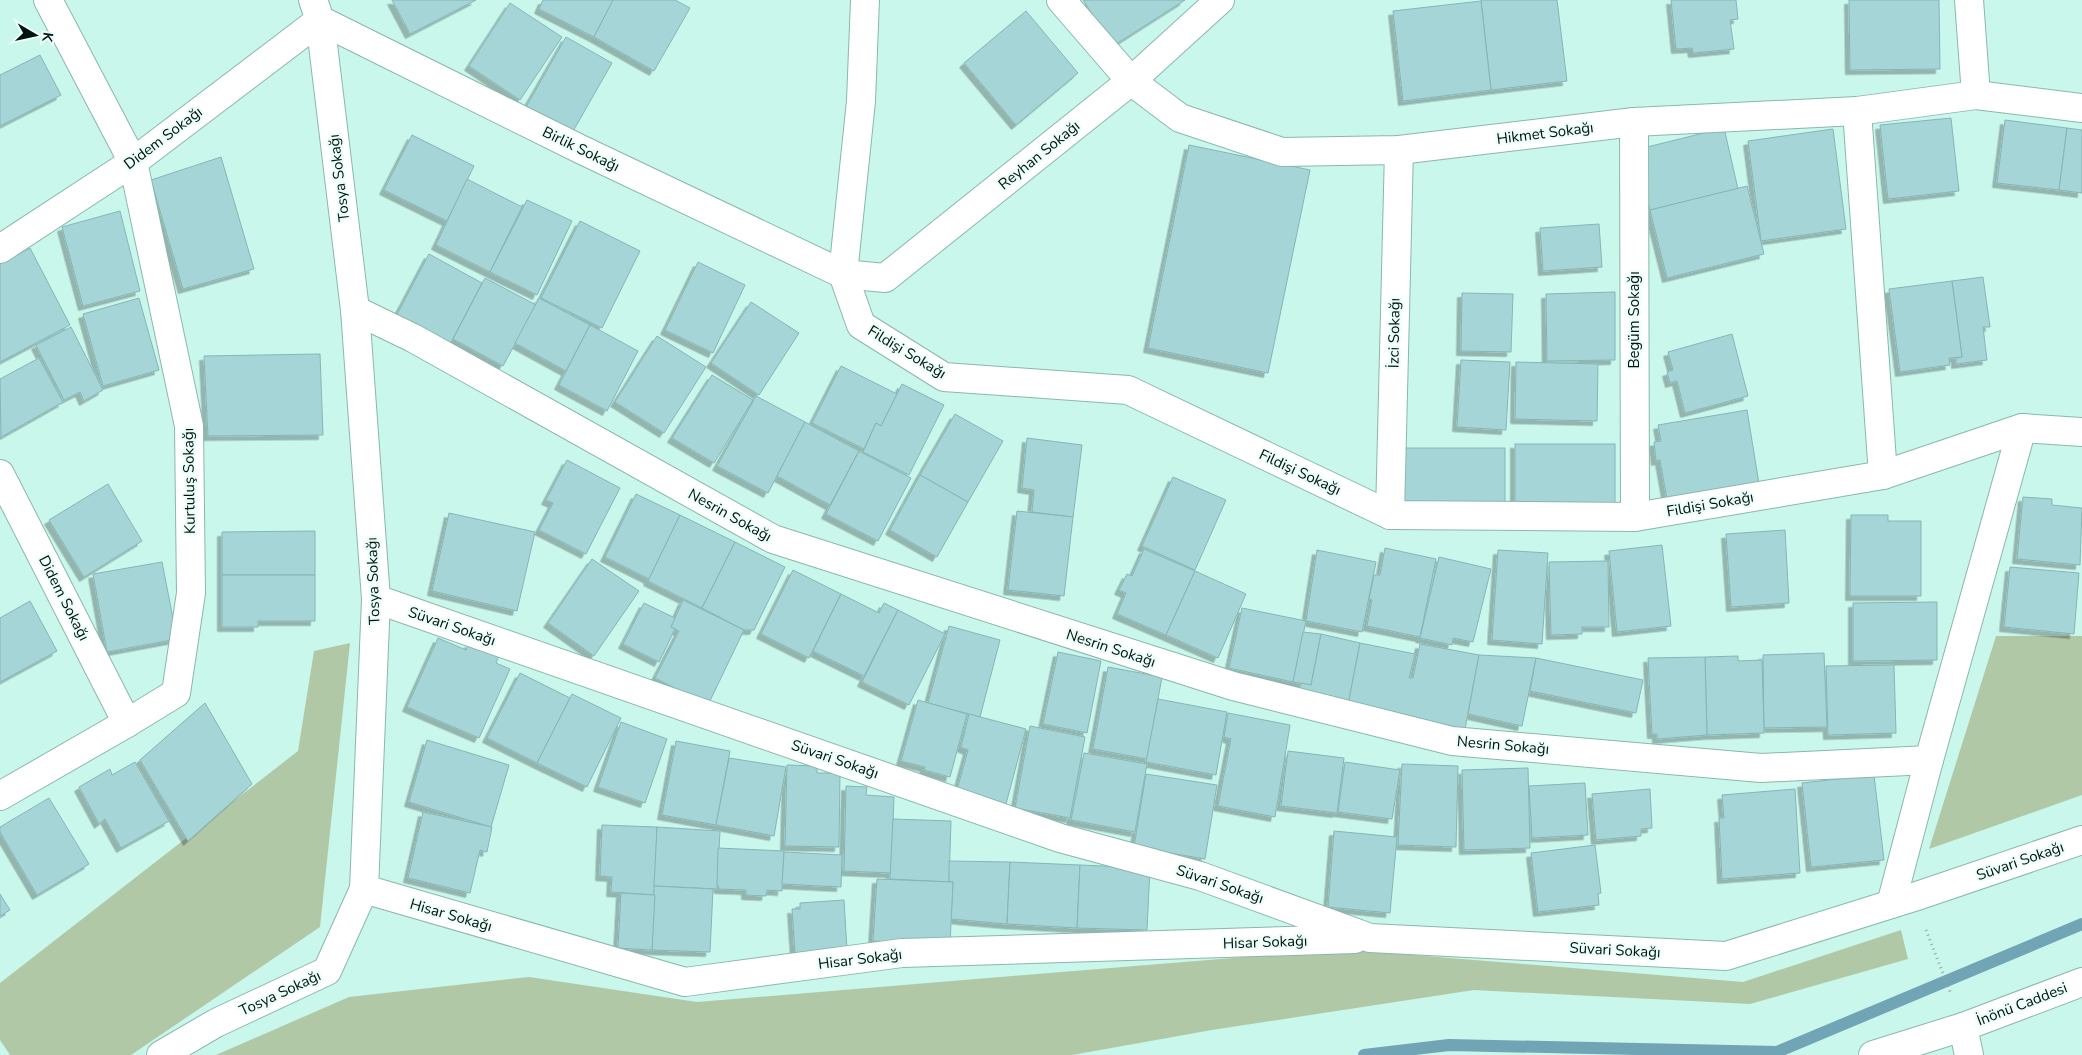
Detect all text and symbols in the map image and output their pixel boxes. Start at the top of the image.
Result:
north arrow [10,10,60,60]
text: K [37,31,57,44]
street label: Didem Sokağı [120,102,206,174]
street label: Reyhan Sokağı [994,116,1084,194]
street label: Hikmet Sokağı [1495,117,1595,149]
street label: Birlik Sokağı [539,122,623,176]
street label: Tosya Sokağı [324,133,354,223]
street label: Begüm Sokağı [1624,271,1644,369]
street label: İzci Sokağı [1383,298,1405,368]
street label: Fildişi Sokağı [864,321,950,383]
street label: Kurtuluş Sokağı [178,428,200,534]
street label: Fildişi Sokağı [1256,444,1344,500]
street label: Nesrin Sokağı [685,484,775,546]
street label: Fildişi Sokağı [1665,487,1755,521]
street label: Tosya Sokağı [361,537,385,625]
street label: Didem Sokağı [34,552,94,644]
street label: Süvari Sokağı [406,602,498,650]
street label: Nesrin Sokağı [1064,624,1158,672]
street label: Nesrin Sokağı [1456,731,1550,759]
street label: Süvari Sokağı [789,735,881,783]
street label: Süvari Sokağı [1974,837,2066,885]
street label: Süvari Sokağı [1174,860,1266,908]
street label: Hisar Sokağı [408,894,494,936]
street label: Hisar Sokağı [1222,931,1308,953]
street label: Süvari Sokağı [1569,938,1661,962]
street label: Hisar Sokağı [817,944,903,974]
street label: Tosya Sokağı [236,965,324,1021]
street label: İnönü Caddesi [1974,978,2070,1030]

